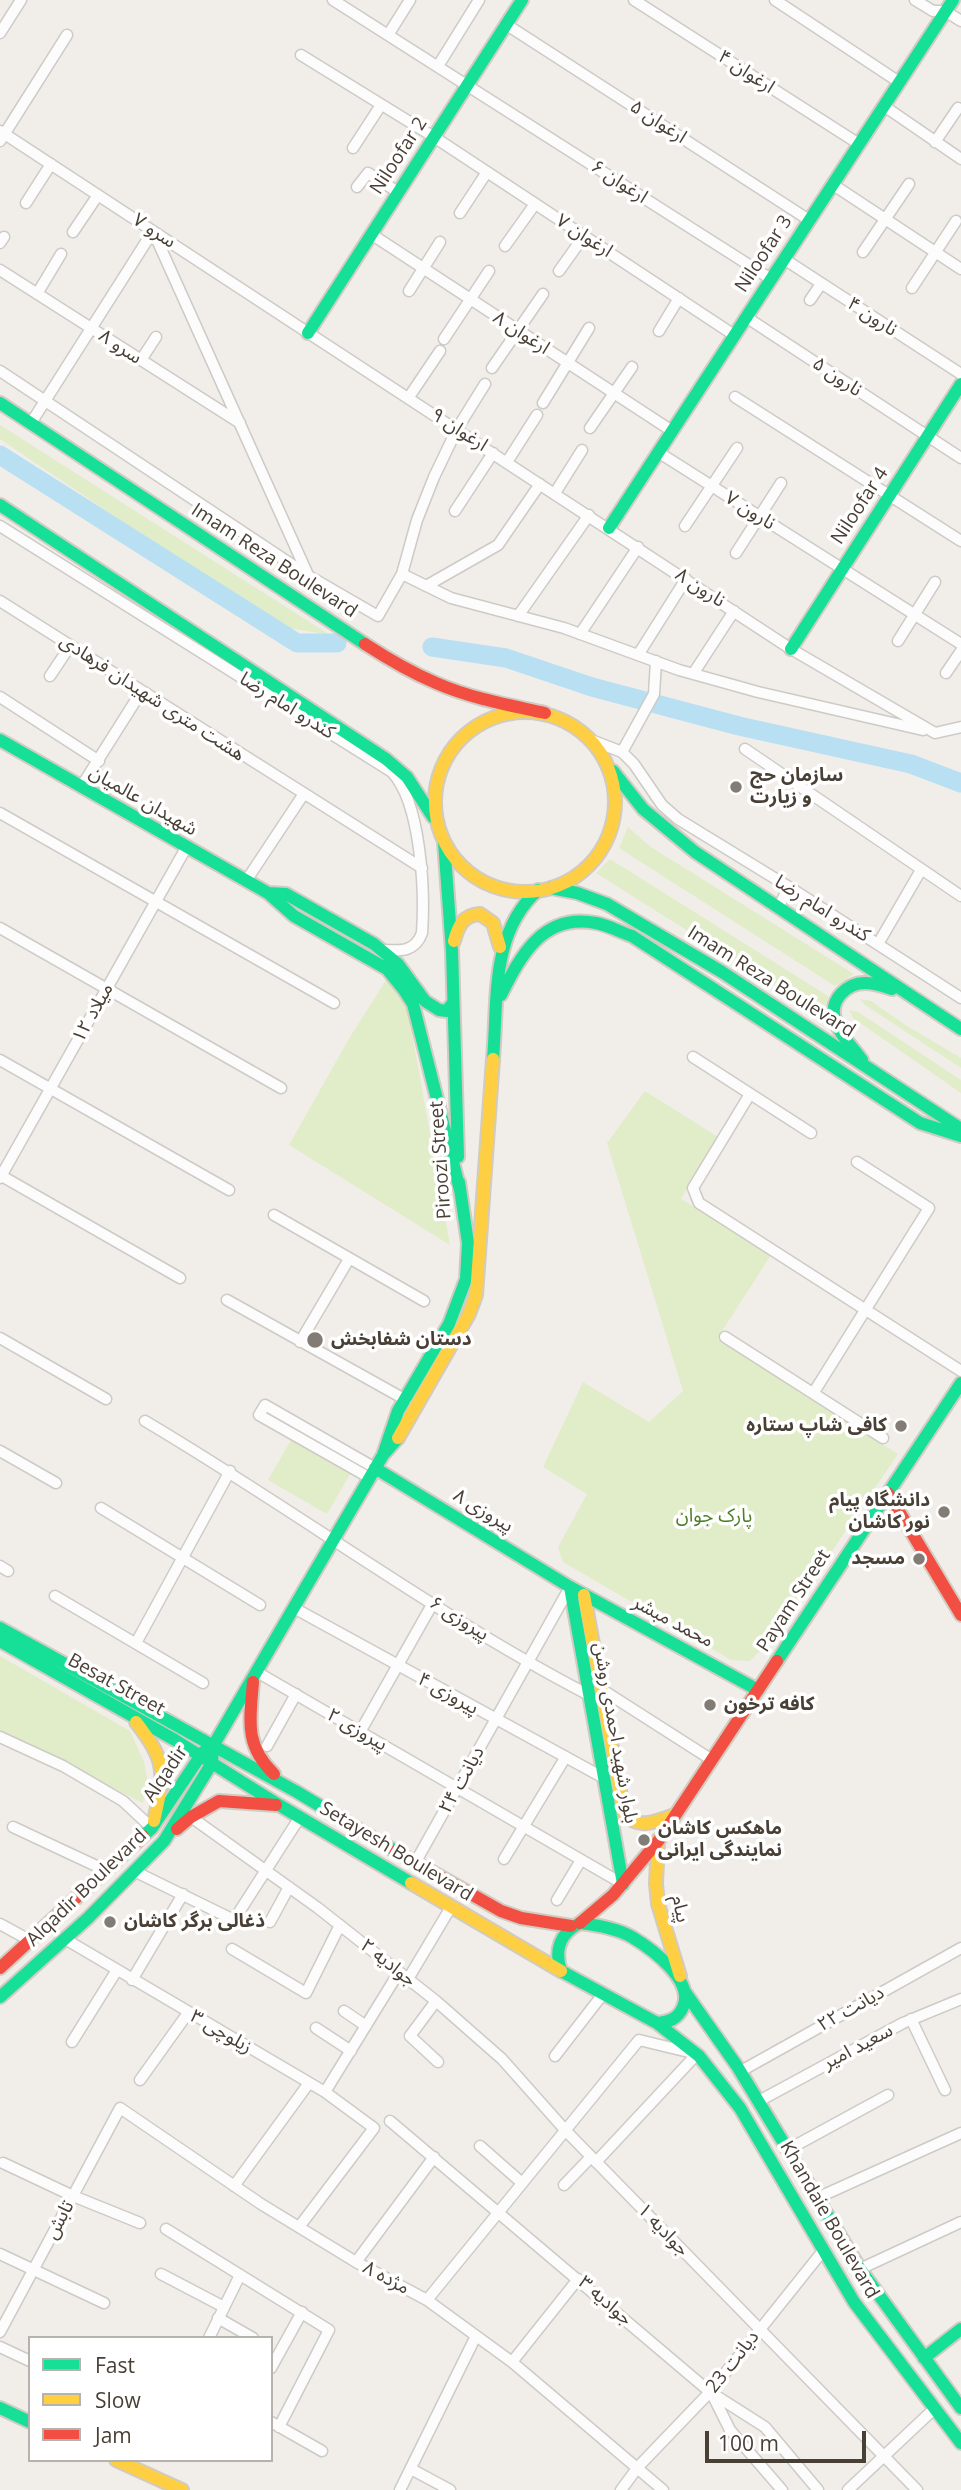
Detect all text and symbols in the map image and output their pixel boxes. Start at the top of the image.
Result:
street label: ارغوان ۴ [713,45,779,99]
street label: ارغوان ۵ [625,95,691,149]
street label: Niloofar 2 [366,113,432,199]
street label: ارغوان ۶ [586,155,652,209]
street label: سرو ۷ [128,209,180,253]
street label: ارغوان ۷ [551,209,617,263]
street label: Niloofar 3 [731,211,797,297]
street label: نارون ۴ [843,292,901,342]
street label: ارغوان ۸ [488,306,554,360]
street label: سرو ۸ [94,325,146,369]
street label: نارون ۵ [808,352,866,402]
street label: ارغوان ۹ [426,403,492,457]
street label: Niloofar 4 [827,463,893,549]
street label: نارون ۷ [721,487,779,535]
street label: Imam Reza Boulevard [187,499,361,623]
street label: نارون ۸ [671,563,729,613]
street label: هشت متری شهیدان فرهادی [55,630,249,766]
street label: کندرو امام رضا [235,668,339,744]
street label: شهیدان عالمیان [85,761,201,841]
place label: سازمان حج و زیارت [750,765,843,809]
marker: سازمان حج و زیارت [728,779,744,795]
street label: کندرو امام رضا [770,871,874,947]
street label: Imam Reza Boulevard [683,921,859,1043]
street label: میلاد ۱۲ [67,979,119,1047]
street label: Piroozi Street [425,1100,457,1220]
place label: دستان شفابخش [331,1329,472,1351]
marker: دستان شفابخش [305,1330,325,1350]
place label: کافی شاپ ستاره [746,1415,887,1437]
marker: کافی شاپ ستاره [893,1418,909,1434]
street label: پیروزی ۸ [449,1484,517,1538]
place label: دانشگاه پیام نور کاشان [829,1490,930,1534]
marker: دانشگاه پیام نور کاشان [936,1504,952,1520]
park label: پارک جوان [676,1506,752,1528]
street label: Payam Street [752,1545,836,1657]
place label: مسجد [851,1548,905,1570]
marker: مسجد [911,1551,927,1567]
street label: محمد مبشر [629,1591,717,1653]
street label: پیروزی ۶ [425,1592,493,1646]
street label: بلوار شهید احمدی روشن [588,1641,642,1825]
street label: Besat Street [64,1649,168,1721]
street label: پیروزی ۴ [414,1668,482,1720]
place label: کافه ترخون [724,1694,814,1716]
marker: کافه ترخون [702,1697,718,1713]
street label: پیروزی ۲ [323,1704,391,1756]
street label: Alqadir [139,1741,193,1807]
street label: دیانت ۲۴ [434,1743,490,1817]
street label: Setayesh Boulevard [315,1797,477,1907]
place label: ماهکس کاشان نمایندگی ایرانی [658,1818,782,1862]
street label: Alqadir Boulevard [22,1825,152,1951]
marker: ماهکس کاشان نمایندگی ایرانی [636,1832,652,1848]
street label: پیام [666,1893,694,1925]
place label: ذغالی برگر کاشان [124,1911,265,1933]
marker: ذغالی برگر کاشان [102,1914,118,1930]
street label: جوادیه ۲ [356,1934,420,1992]
street label: دیانت ۲۲ [814,1981,888,2037]
street label: زیلوچی ۳ [186,2005,256,2059]
street label: سعید امیر [819,2019,897,2075]
street label: Khandaie Boulevard [775,2137,883,2303]
street label: تابش [40,2197,80,2243]
street label: جوادیه ۱ [632,2199,694,2261]
street label: مژده ۸ [359,2256,413,2300]
street label: جوادیه ۳ [573,2271,637,2331]
street label: دیانت 23 [702,2326,764,2398]
legend [28,2336,273,2462]
text: Fast [95,2351,135,2379]
text: Slow [95,2386,141,2414]
scale bar [709,2416,870,2460]
text: Jam [95,2421,132,2449]
text: 100 m [718,2429,779,2457]

